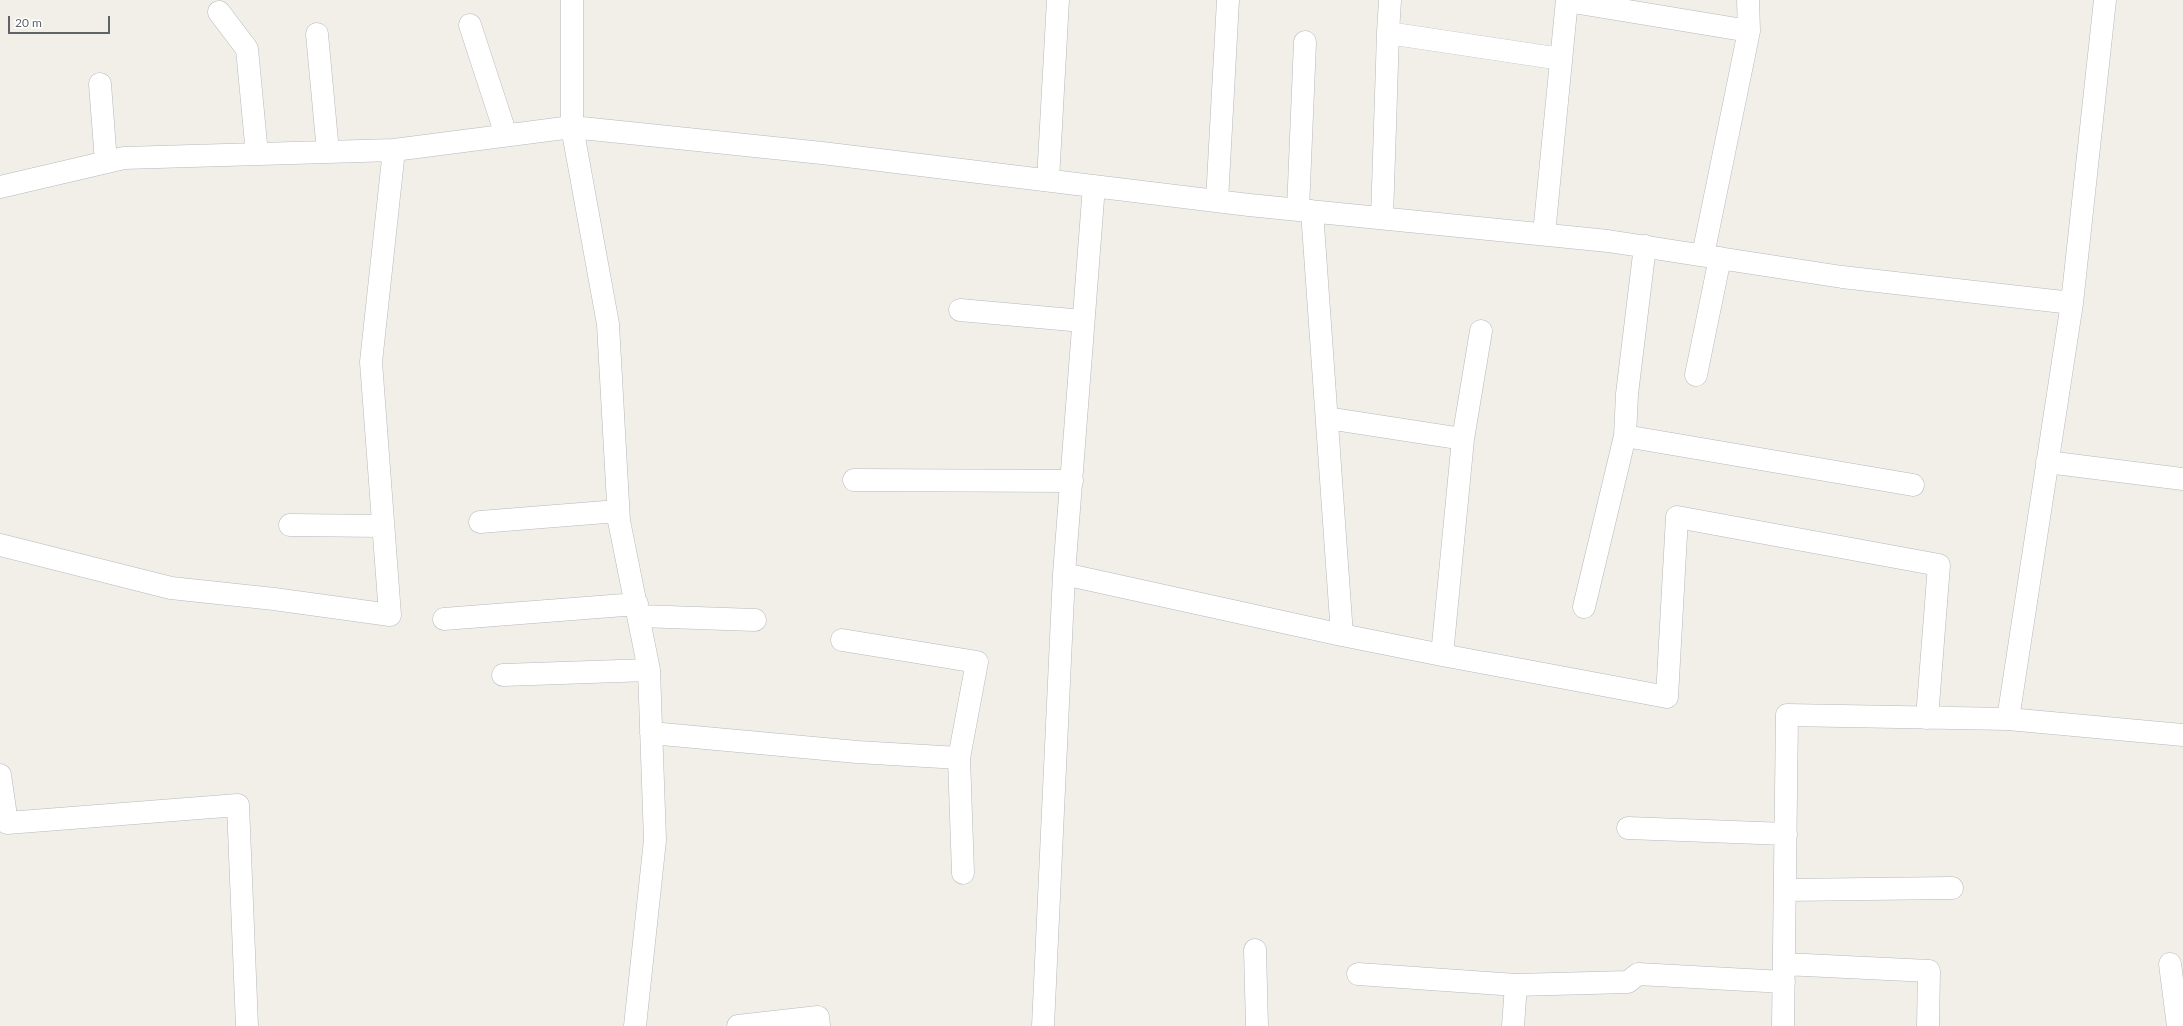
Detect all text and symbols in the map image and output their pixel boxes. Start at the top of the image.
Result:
scale bar [10,8,112,34]
text: 20 m [15,15,42,30]

